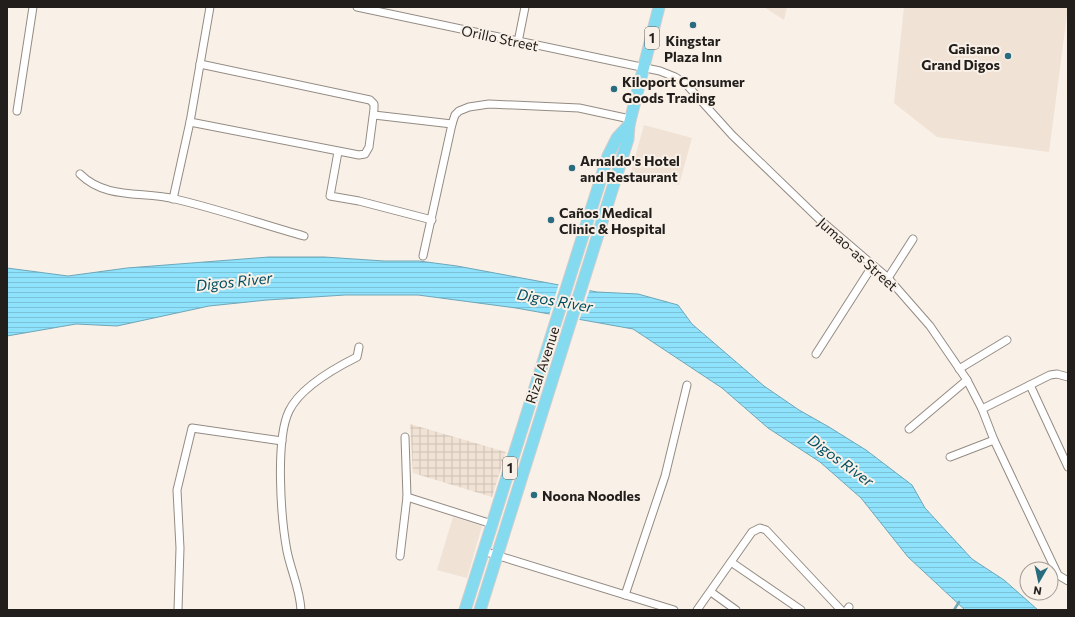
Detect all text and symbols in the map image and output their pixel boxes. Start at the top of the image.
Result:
marker: Kingstar Plaza Inn [688,20,698,30]
street label: Orillo Street [460,22,540,55]
road number: 1 [645,27,659,49]
place label: Kingstar Plaza Inn [664,32,722,65]
place label: Gaisano Grand Digos [921,40,1000,73]
marker: Gaisano Grand Digos [1003,51,1013,61]
place label: Kiloport Consumer Goods Trading [622,73,745,106]
marker: Kiloport Consumer Goods Trading [609,84,619,94]
place label: Arnaldo's Hotel and Restaurant [580,152,680,185]
marker: Arnaldo's Hotel and Restaurant [567,163,577,173]
place label: Caños Medical Clinic & Hospital [559,204,666,237]
street label: Jumao-as Street [815,214,902,294]
marker: Caños Medical Clinic & Hospital [546,215,556,225]
water label: Digos River [195,268,274,294]
water label: Digos River [516,284,595,316]
street label: Rizal Avenue [522,324,562,406]
water label: Digos River [805,430,878,490]
road number: 1 [503,457,517,479]
place label: Noona Noodles [542,487,641,504]
marker: Noona Noodles [529,490,539,500]
north arrow [1019,561,1059,601]
text: N [1032,584,1042,598]

